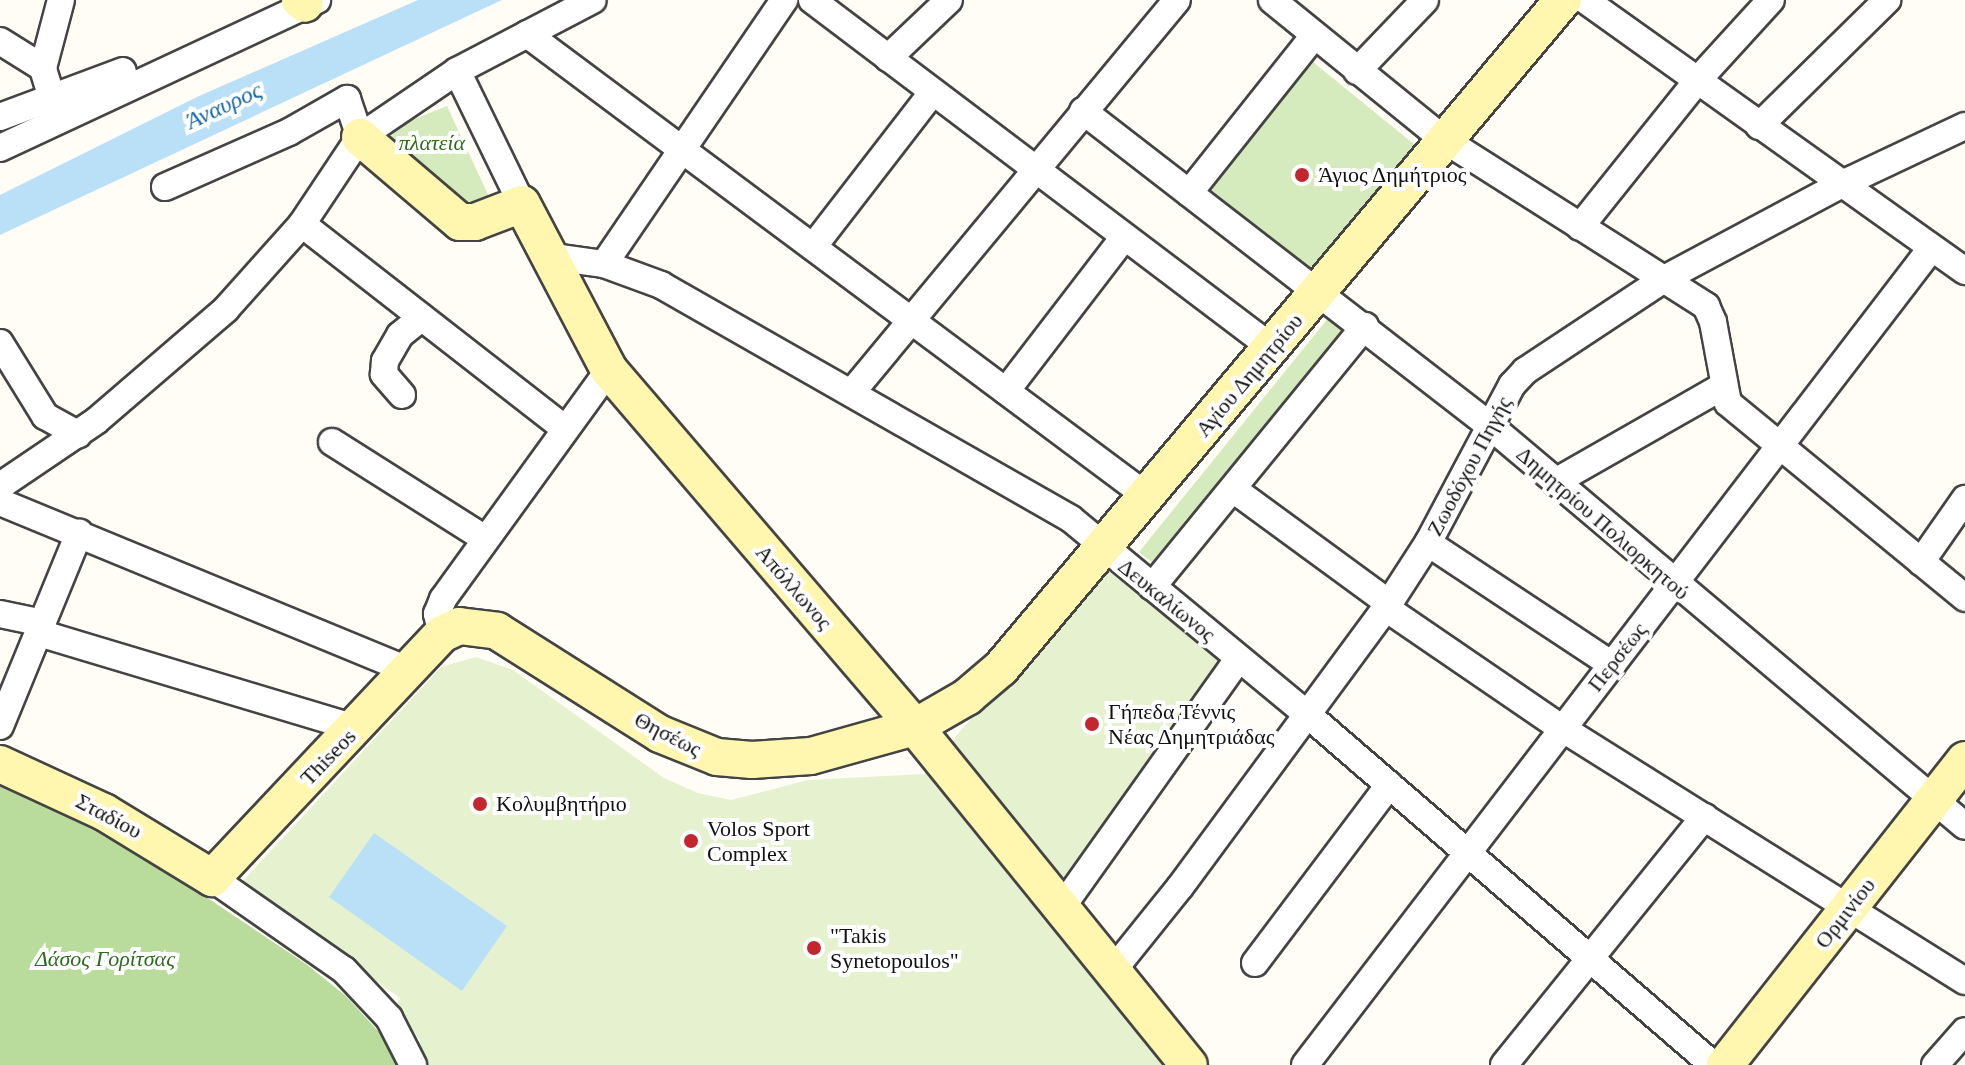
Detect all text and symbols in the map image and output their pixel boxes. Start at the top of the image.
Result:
water label: Άναυρος [181,76,267,136]
park label: πλατεία [399,130,465,156]
place label: Άγιος Δημήτριος [1318,162,1468,188]
marker: Άγιος Δημήτριος [1293,166,1311,184]
street label: Αγίου Δημητρίου [1189,308,1309,442]
street label: Ζωοδόχου Πηγής [1421,392,1517,540]
street label: Δημητρίου Πολιορκητού [1511,441,1695,605]
street label: Απόλλωνος [750,539,838,635]
street label: Δευκαλίωνος [1113,553,1221,647]
street label: Περσέως [1582,617,1652,697]
place label: Γήπεδα Τέννις Νέας Δημητριάδας [1108,698,1276,750]
street label: Θησέως [630,706,706,762]
marker: Γήπεδα Τέννις Νέας Δημητριάδας [1083,715,1101,733]
street label: Thiseos [295,723,361,791]
street label: Σταδίου [71,788,147,844]
place label: Κολυμβητήριο [496,791,627,817]
marker: Κολυμβητήριο [471,795,489,813]
place label: Volos Sport Complex [707,815,810,866]
marker: Volos Sport Complex [682,832,700,850]
street label: Ορμινίου [1809,872,1881,954]
place label: "Takis Synetopoulos" [830,922,959,974]
marker: "Takis Synetopoulos" [805,939,823,957]
park label: Δάσος Γορίτσας [35,946,175,972]

